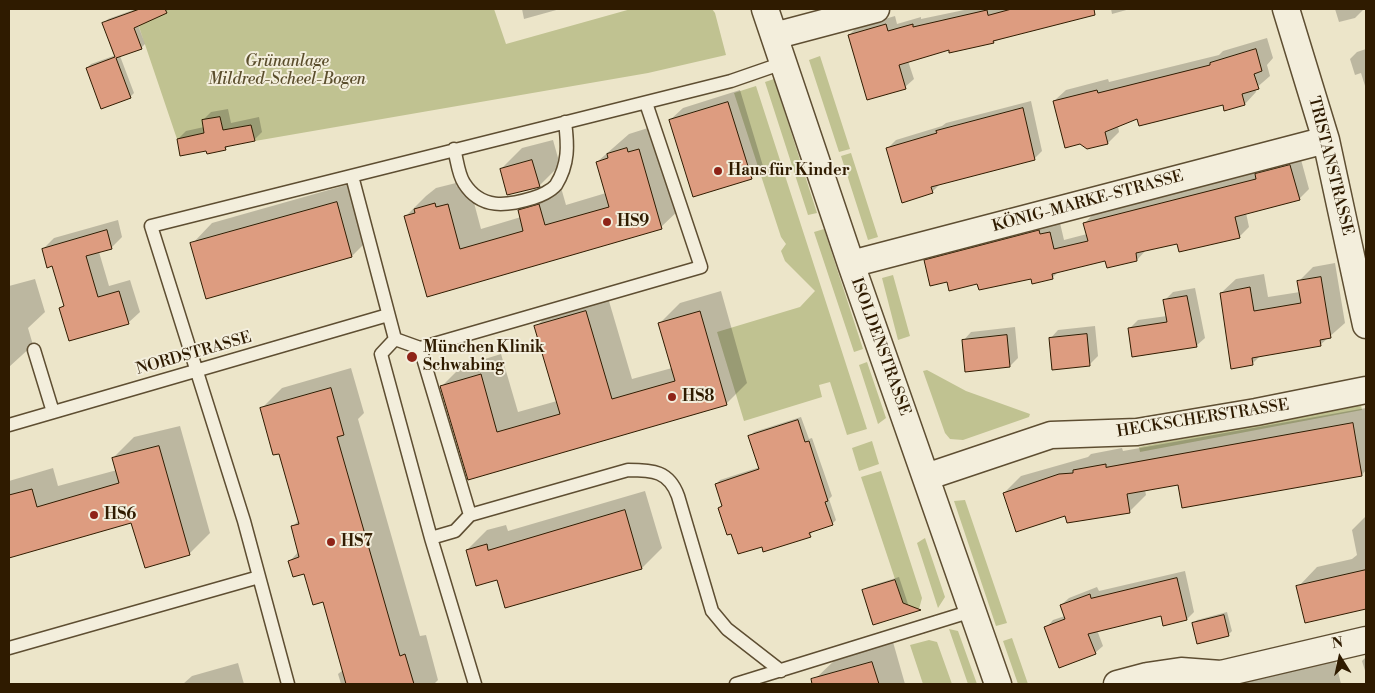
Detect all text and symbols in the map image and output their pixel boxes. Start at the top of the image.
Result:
park label: Grünanlage Mildred-Scheel-Bogen [208,52,366,90]
street label: TRISTANSTRASSE [1303,94,1357,238]
place label: Haus für Kinder [728,161,850,181]
marker: Haus für Kinder [712,165,724,177]
street label: KÖNIG-MARKE-STRASSE [990,167,1186,237]
place label: HS9 [617,212,649,232]
marker: HS9 [601,216,613,228]
street label: ISOLDENSTRASSE [846,275,914,419]
street label: NORDSTRASSE [134,328,254,380]
place label: München Klinik Schwabing [423,338,545,376]
marker: München Klinik Schwabing [405,350,419,364]
place label: HS8 [682,387,715,407]
marker: HS8 [666,391,678,403]
street label: HECKSCHERSTRASSE [1116,396,1290,442]
place label: HS6 [104,505,136,525]
marker: HS6 [88,509,100,521]
place label: HS7 [341,532,373,552]
marker: HS7 [325,536,337,548]
north arrow [1315,633,1365,683]
text: N [1330,633,1344,653]

